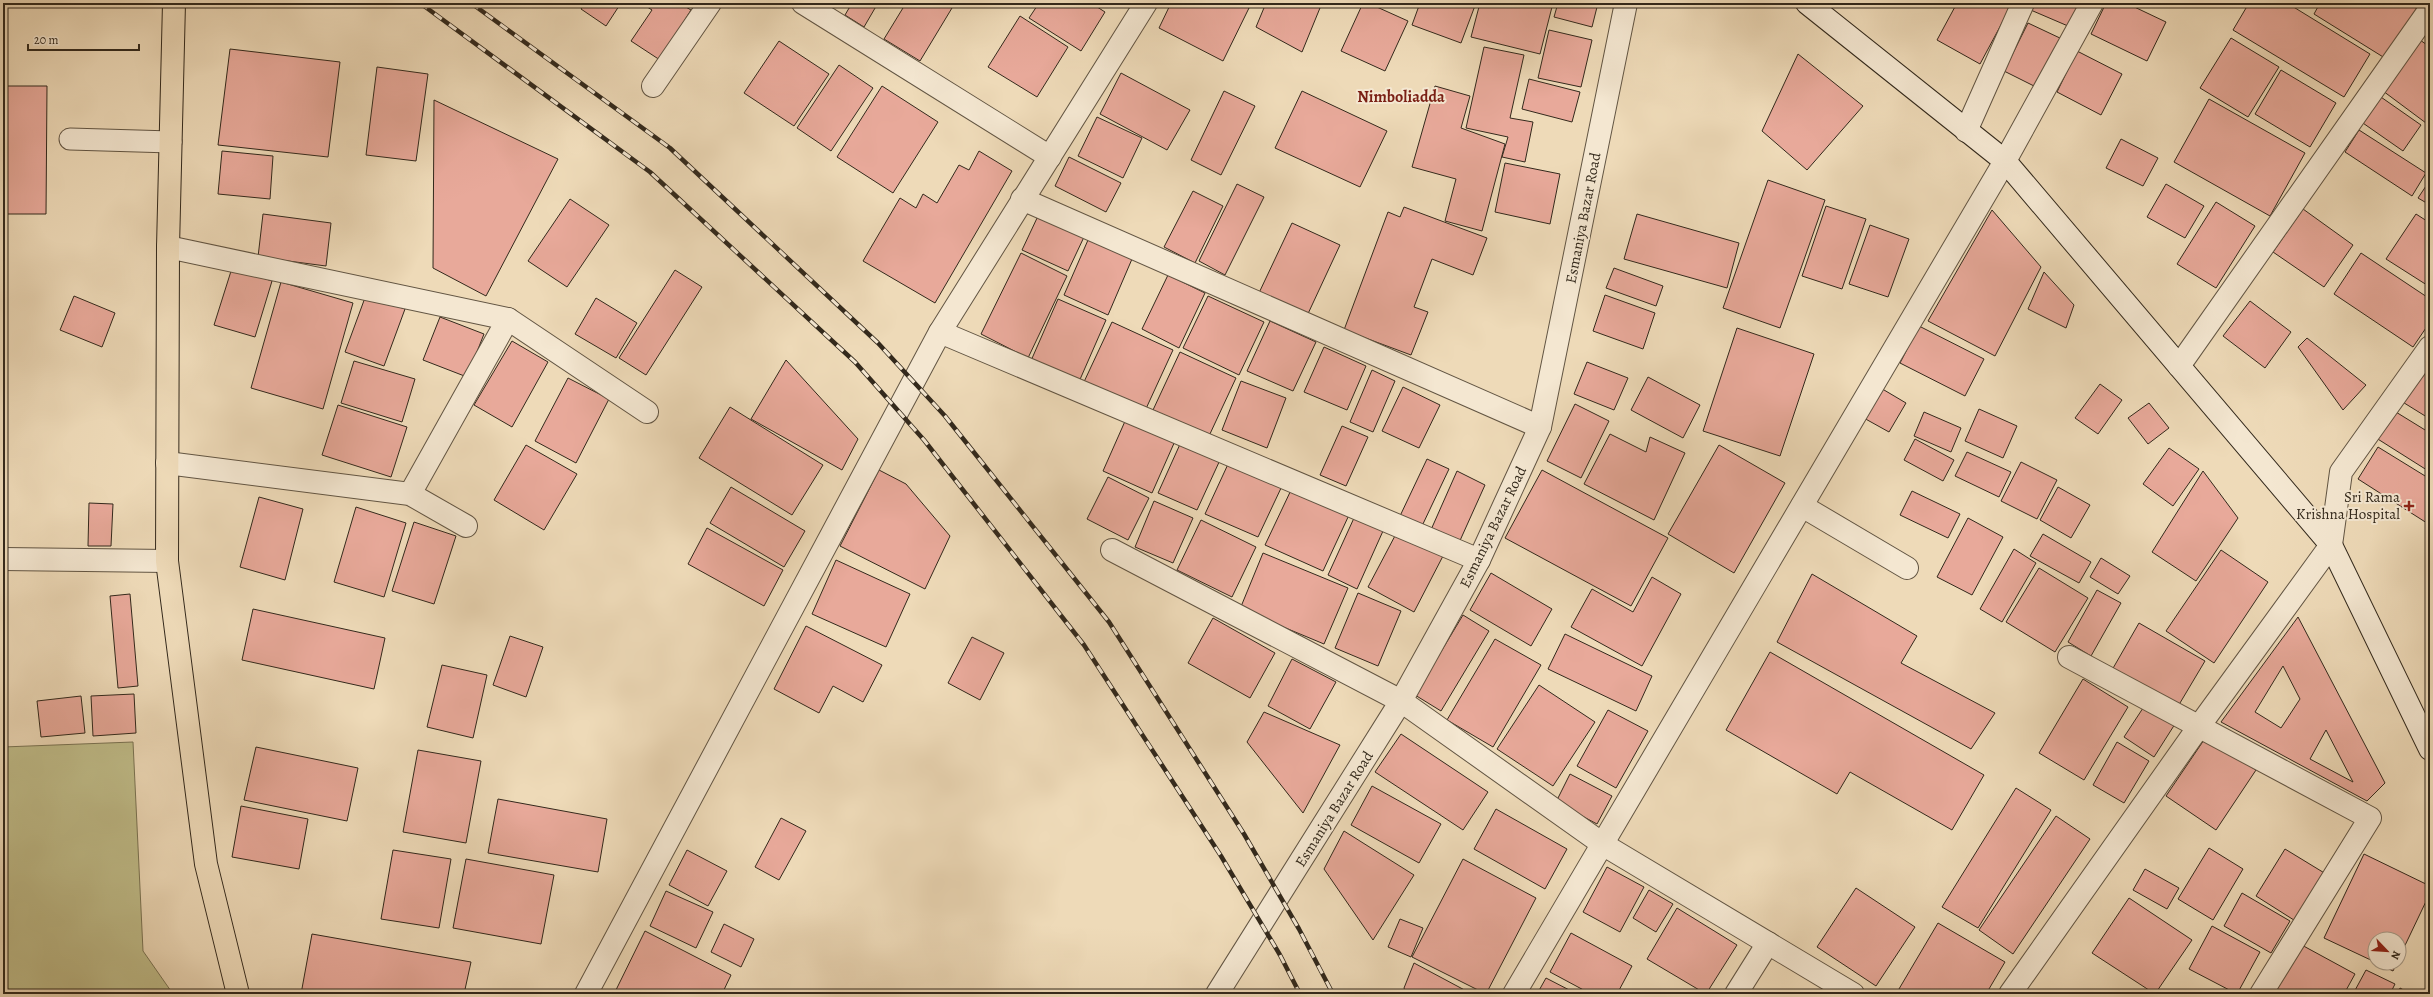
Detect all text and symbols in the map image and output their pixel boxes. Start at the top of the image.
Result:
scale bar [28,26,139,52]
text: 20 m [34,32,58,48]
district label: Nimboliadda [1357,86,1445,108]
street label: Esmaniya Bazar Road [1560,150,1606,285]
street label: Esmaniya Bazar Road [1455,462,1532,591]
place label: Sri Rama Krishna Hospital [2296,487,2400,524]
marker: Sri Rama Krishna Hospital [2403,500,2415,512]
street label: Esmaniya Bazar Road [1290,747,1378,871]
north arrow [2367,931,2407,971]
text: N [2387,948,2404,962]

